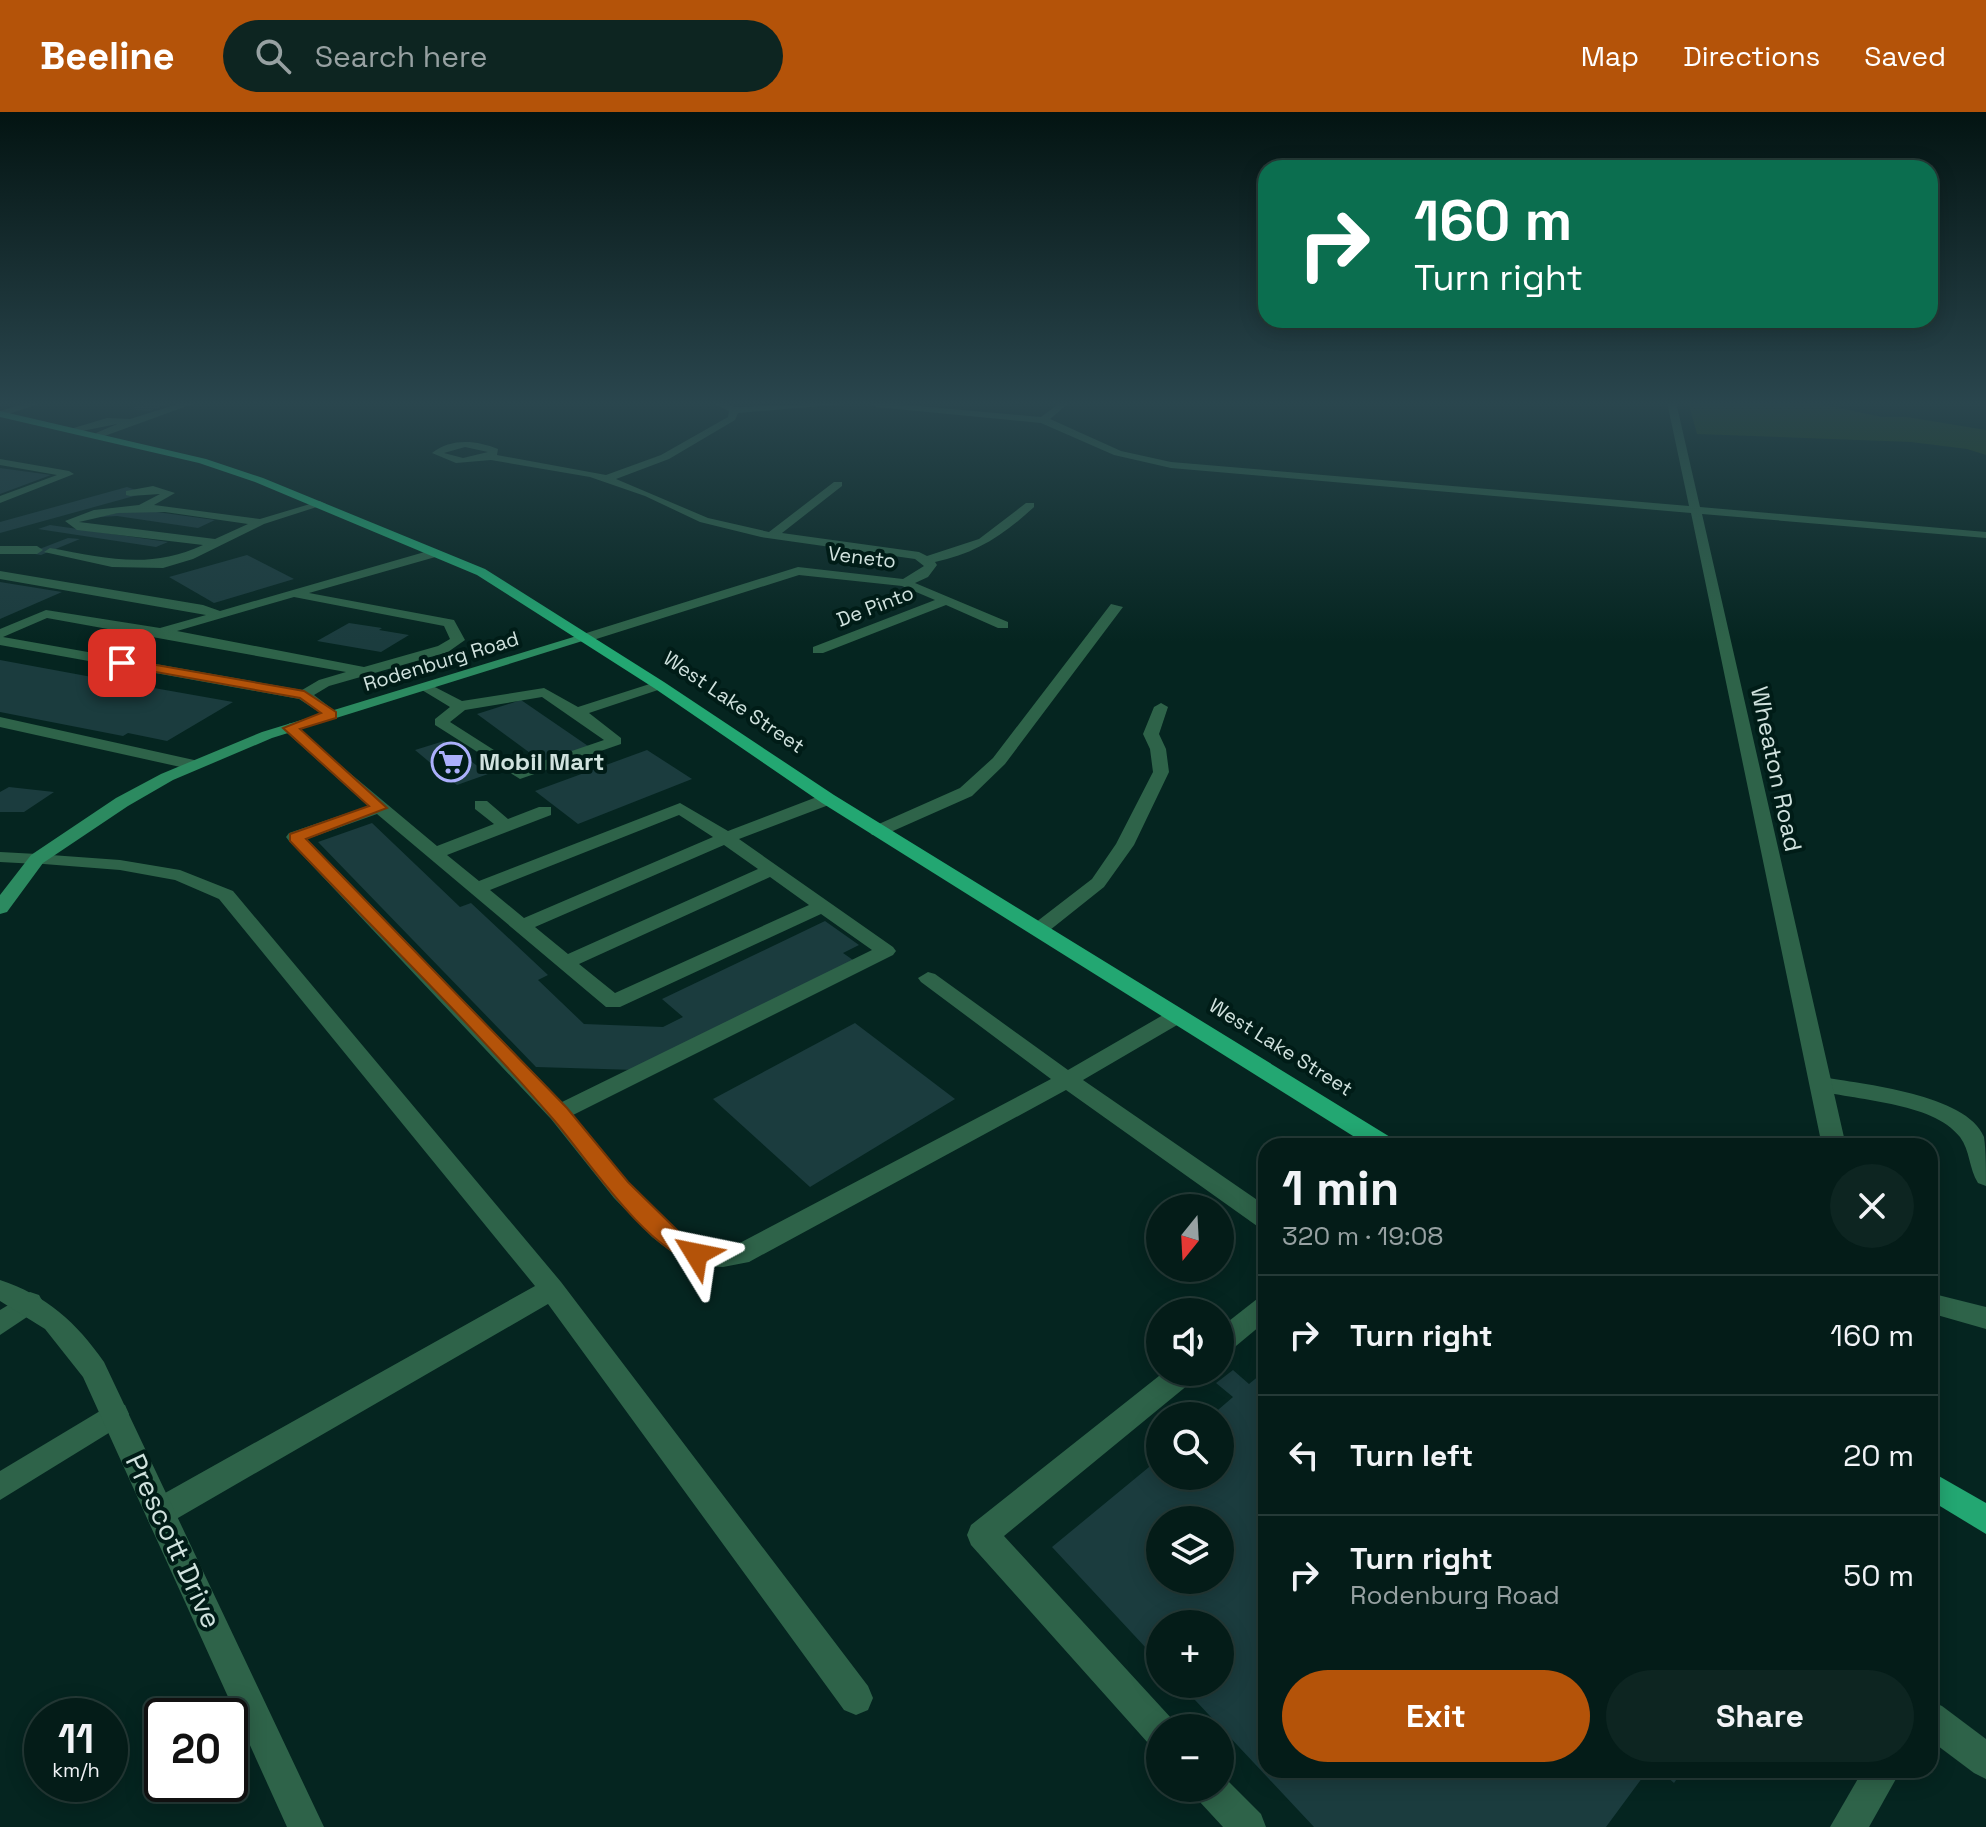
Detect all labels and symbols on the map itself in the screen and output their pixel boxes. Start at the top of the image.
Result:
street label: Veneto [826,540,898,574]
street label: De Pinto [833,579,917,633]
street label: Rodenburg Road [360,625,522,697]
pin [88,629,156,697]
street label: West Lake Street [659,645,809,759]
street label: Wheaton Road [1744,683,1809,854]
supermarket icon: Mobil Mart [430,741,472,783]
place label: Mobil Mart [479,746,605,777]
street label: West Lake Street [1204,992,1358,1102]
north arrow [1146,1194,1234,1282]
position arrow [654,1212,738,1296]
street label: Prescott Drive [118,1448,230,1634]
speed limit sign: 20 [144,1698,248,1802]

